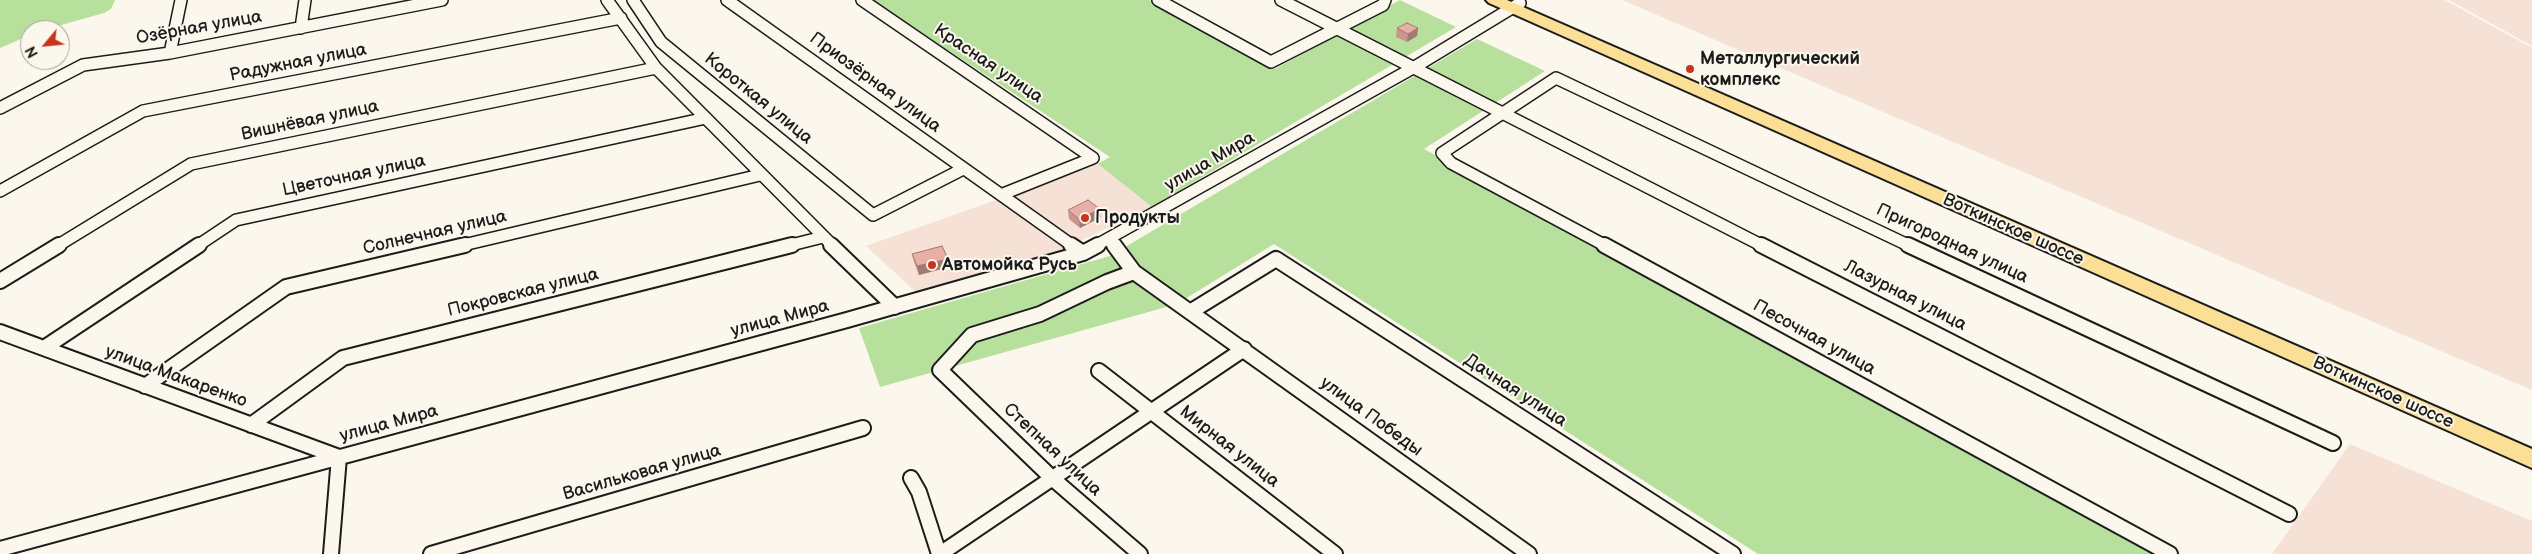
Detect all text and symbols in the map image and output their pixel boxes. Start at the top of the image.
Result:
street label: Озёрная улица [135,6,263,50]
north arrow [20,20,70,70]
street label: Красная улица [929,20,1047,108]
street label: Приозёрная улица [805,28,945,138]
street label: Радужная улица [228,39,368,87]
text: N [22,43,42,60]
place label: Металлургический комплекс [1700,48,1860,90]
street label: Короткая улица [699,49,817,149]
marker: Металлургический комплекс [1684,63,1696,75]
street label: Вишнёвая улица [239,96,381,146]
street label: улица Мира [1161,128,1259,196]
street label: Цветочная улица [281,150,427,202]
street label: Воткинское шоссе [1939,189,2087,271]
street label: Пригородная улица [1873,199,2031,289]
street label: Солнечная улица [361,206,509,260]
place label: Продукты [1095,207,1180,229]
marker: Продукты [1079,212,1091,224]
place label: Автомойка Русь [942,254,1077,276]
street label: Лазурная улица [1840,256,1970,336]
marker: Автомойка Русь [926,259,938,271]
street label: Покровская улица [445,264,601,322]
street label: Песочная улица [1749,295,1879,381]
street label: улица Мира [729,296,831,342]
street label: улица Макаренко [102,341,250,413]
street label: Дачная улица [1460,350,1570,432]
street label: Воткинское шоссе [2309,352,2457,434]
street label: улица Победы [1316,373,1426,461]
street label: Степная улица [998,399,1106,501]
street label: улица Мира [338,401,440,447]
street label: Мирная улица [1175,401,1283,493]
street label: Васильковая улица [560,440,724,506]

